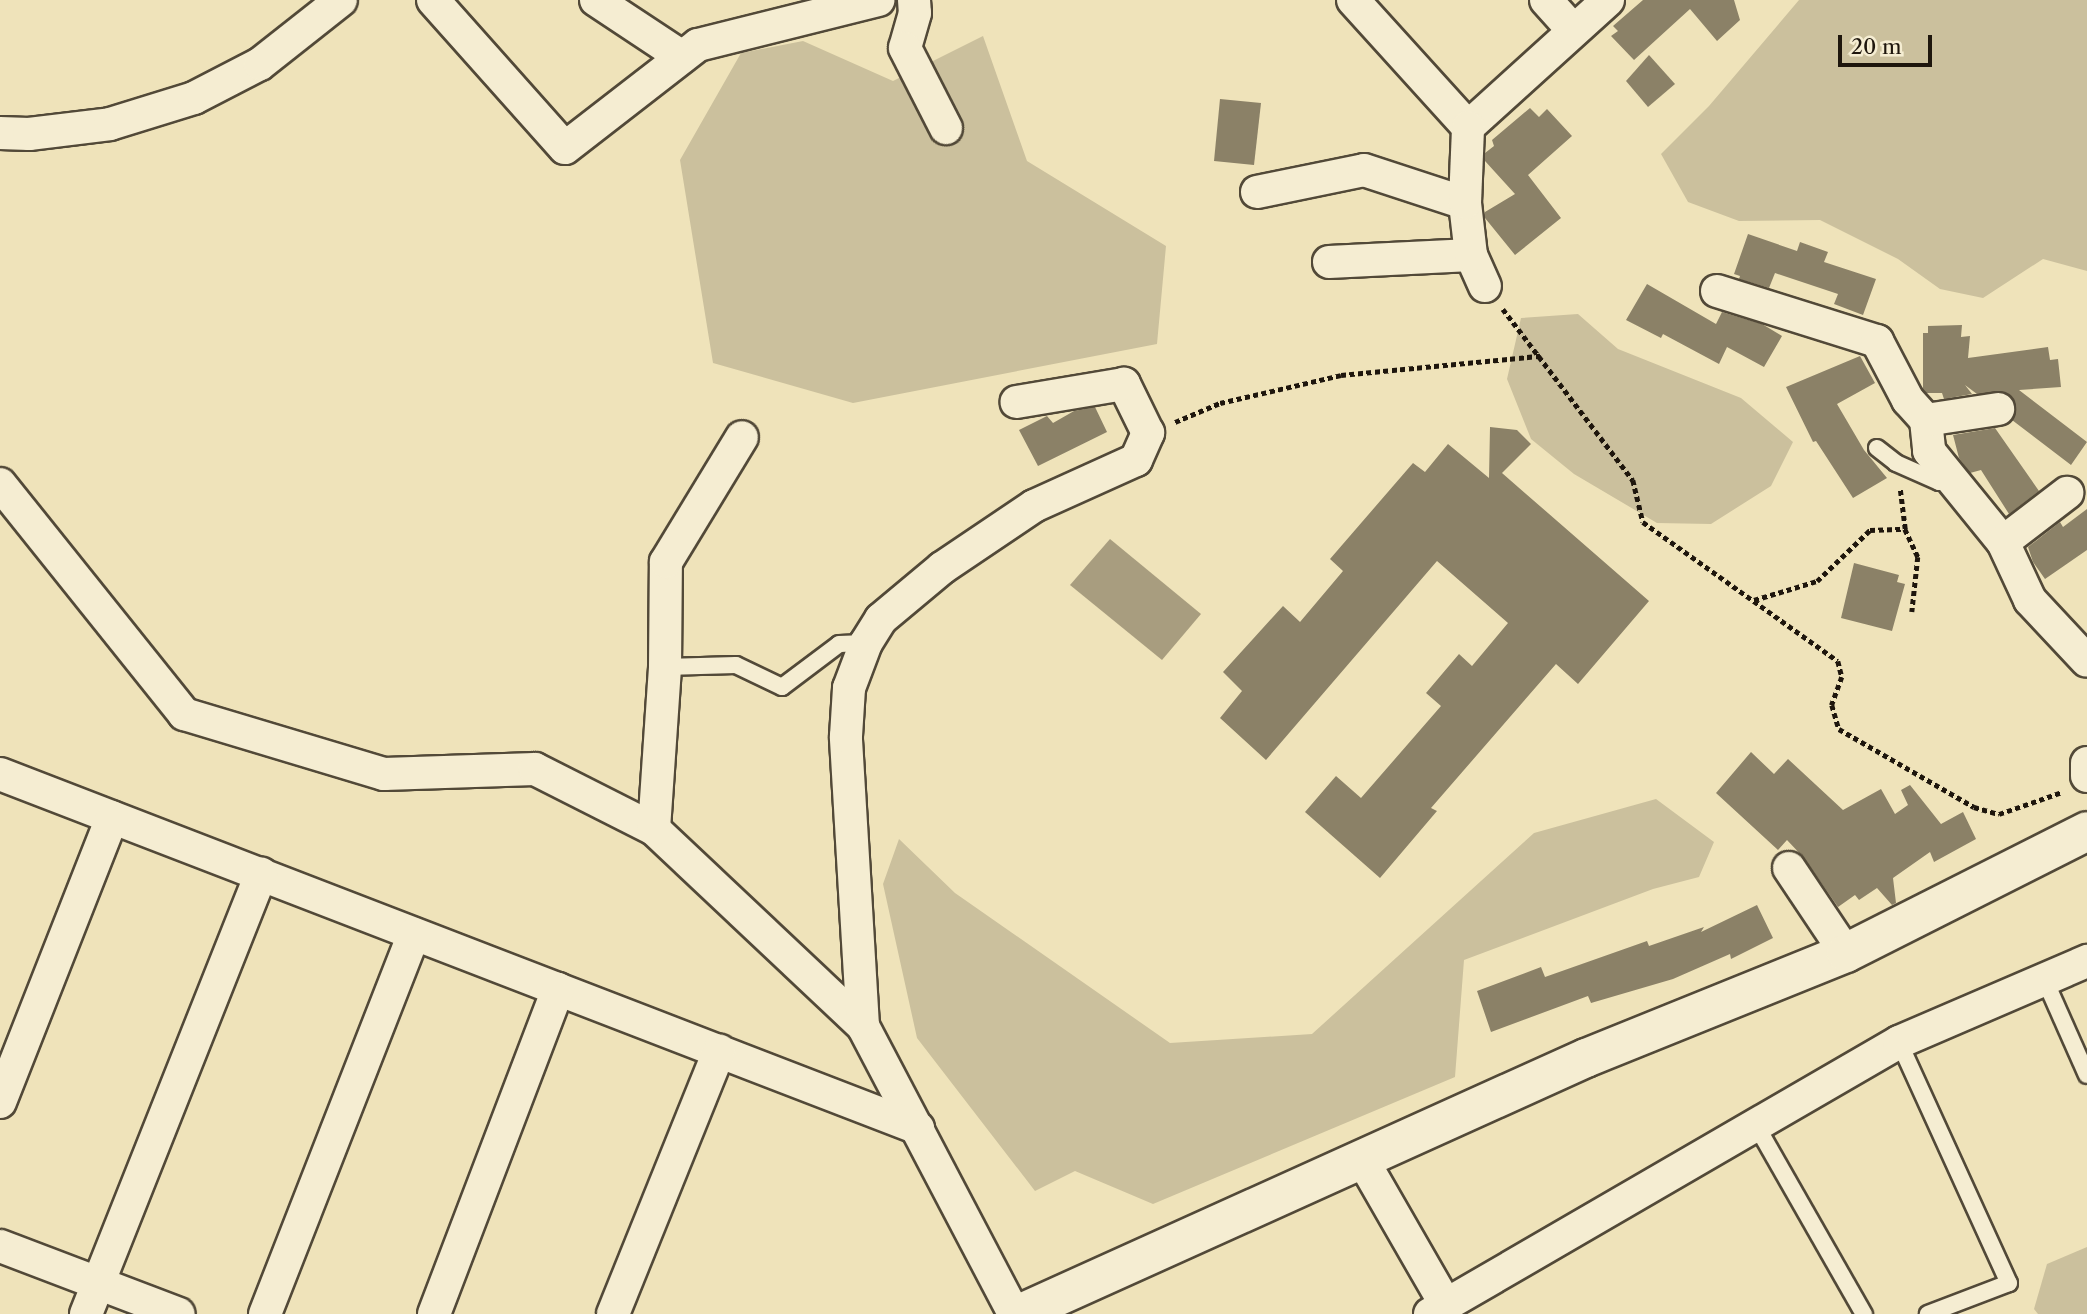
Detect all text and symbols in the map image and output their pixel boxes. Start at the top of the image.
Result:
scale bar [1842,21,1937,65]
text: 20 m [1851,34,1902,59]

